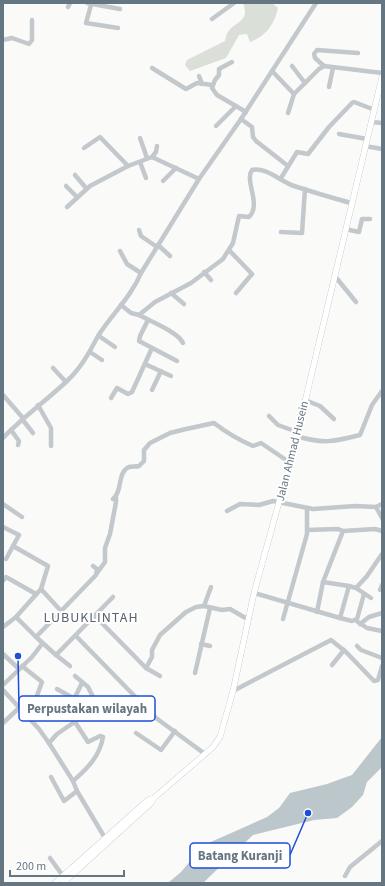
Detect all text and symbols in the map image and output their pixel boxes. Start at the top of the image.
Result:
street label: Jalan Ahmad Husein [272,399,313,503]
district label: LUBUKLINTAH [43,608,139,628]
callout: Perpustakan wilayah [19,696,155,721]
text: Perpustakan wilayah [27,700,147,718]
callout: Batang Kuranji [190,843,290,868]
text: Batang Kuranji [198,847,282,865]
scale bar [10,852,124,878]
text: 200 m [16,858,46,875]

